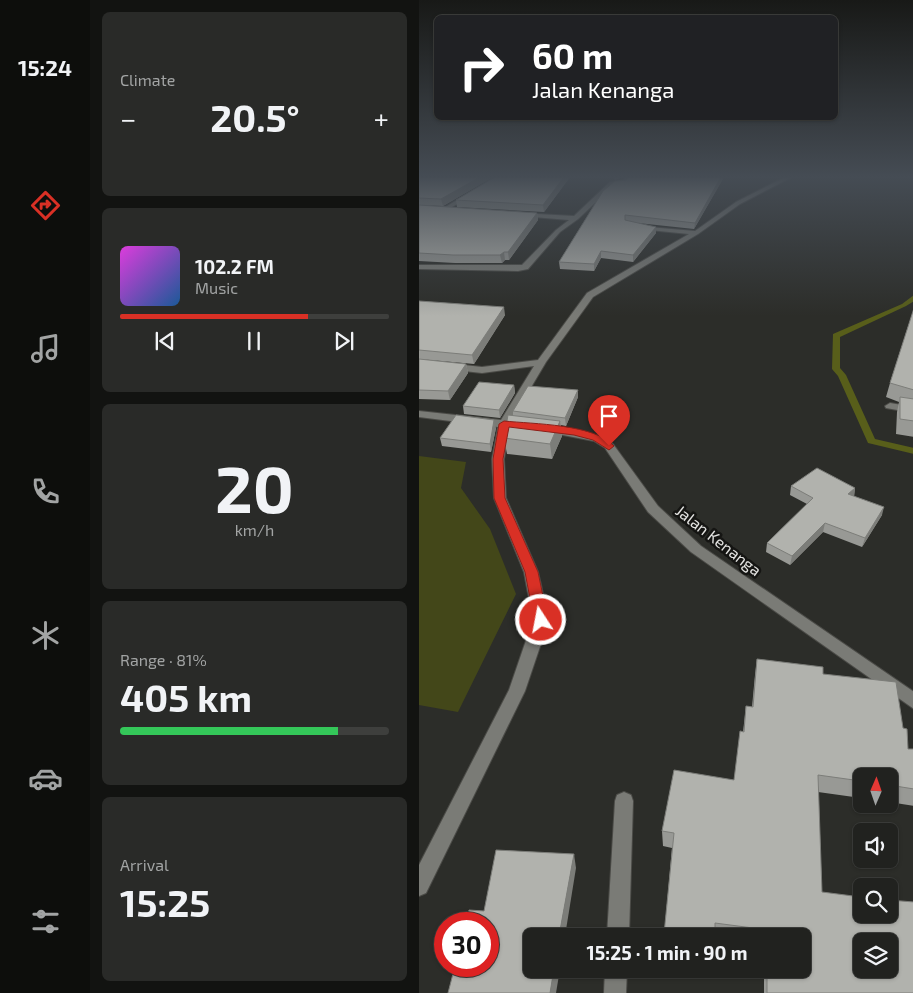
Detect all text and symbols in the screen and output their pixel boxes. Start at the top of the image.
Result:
text: 60 m [532,34,613,76]
icon: right [449,35,514,100]
text: 15:24 [18,54,72,80]
text: Climate [120,70,175,89]
text: Jalan Kenanga [532,76,674,102]
text: 20.5° [210,94,300,140]
text: − [120,101,136,135]
text: + [374,101,389,135]
icon: directions [28,188,63,223]
text: 102.2 FM [195,255,274,278]
text: Music [195,278,238,297]
icon: previous [151,327,179,355]
icon: pause [240,327,268,355]
icon: next [330,327,358,355]
icon: music [28,331,63,366]
pin [588,395,630,446]
icon: arrive [595,402,623,430]
text: 20 [215,448,294,526]
icon: phone [28,474,63,509]
street label: Jalan Kenanga [672,501,766,579]
text: km/h [235,520,274,539]
position arrow [514,593,566,645]
icon: climate [28,618,63,653]
text: Range · 81% [120,650,207,669]
text: 405 km [120,674,252,720]
icon: car [28,761,63,796]
north arrow [853,768,898,812]
map controls [853,768,898,978]
button: sound [853,823,898,868]
text: Arrival [120,855,169,874]
button: search [853,878,898,923]
text: 15:25 [120,879,210,925]
icon: filters [28,904,63,939]
speed limit sign: 30 [434,912,499,977]
button: layers [853,933,898,978]
text: 15:25 · 1 min · 90 m [587,941,747,964]

